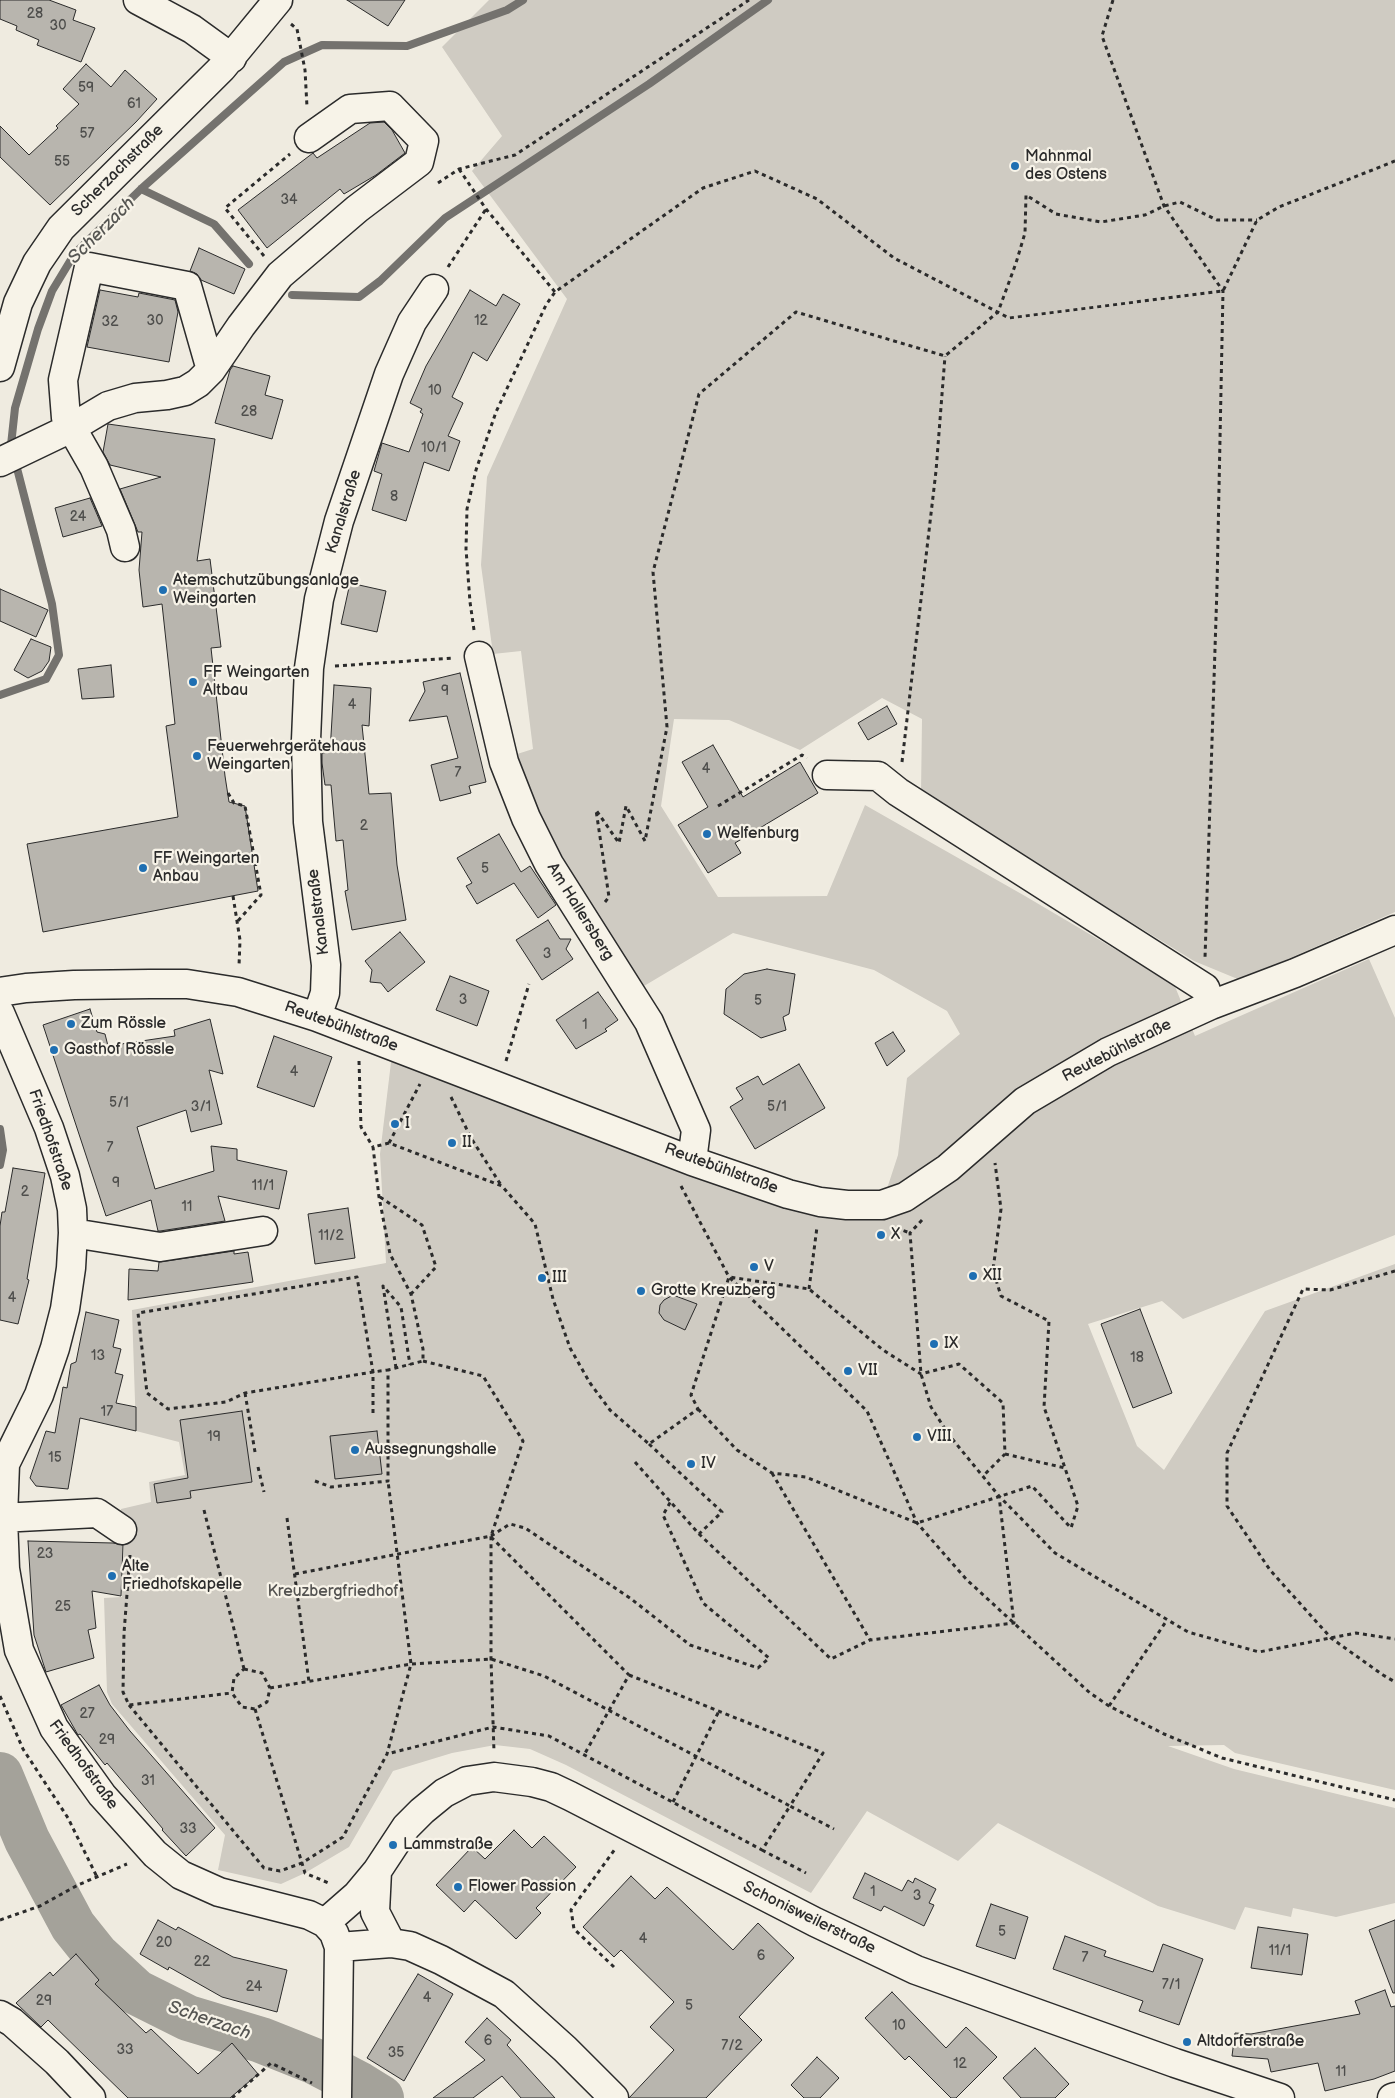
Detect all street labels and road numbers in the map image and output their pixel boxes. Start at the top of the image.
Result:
street label: Scherzachstraße [68,121,168,221]
street label: Kanalstraße [322,468,366,556]
street label: Am Hallersberg [542,860,618,964]
street label: Kanalstraße [304,868,334,956]
street label: Reutebühlstraße [281,998,401,1056]
street label: Reutebühlstraße [1059,1015,1175,1087]
street label: Friedhofstraße [24,1087,76,1193]
street label: Reutebühlstraße [661,1140,781,1198]
street label: Friedhofstraße [44,1717,122,1813]
street label: Schonisweilerstraße [740,1878,878,1958]

